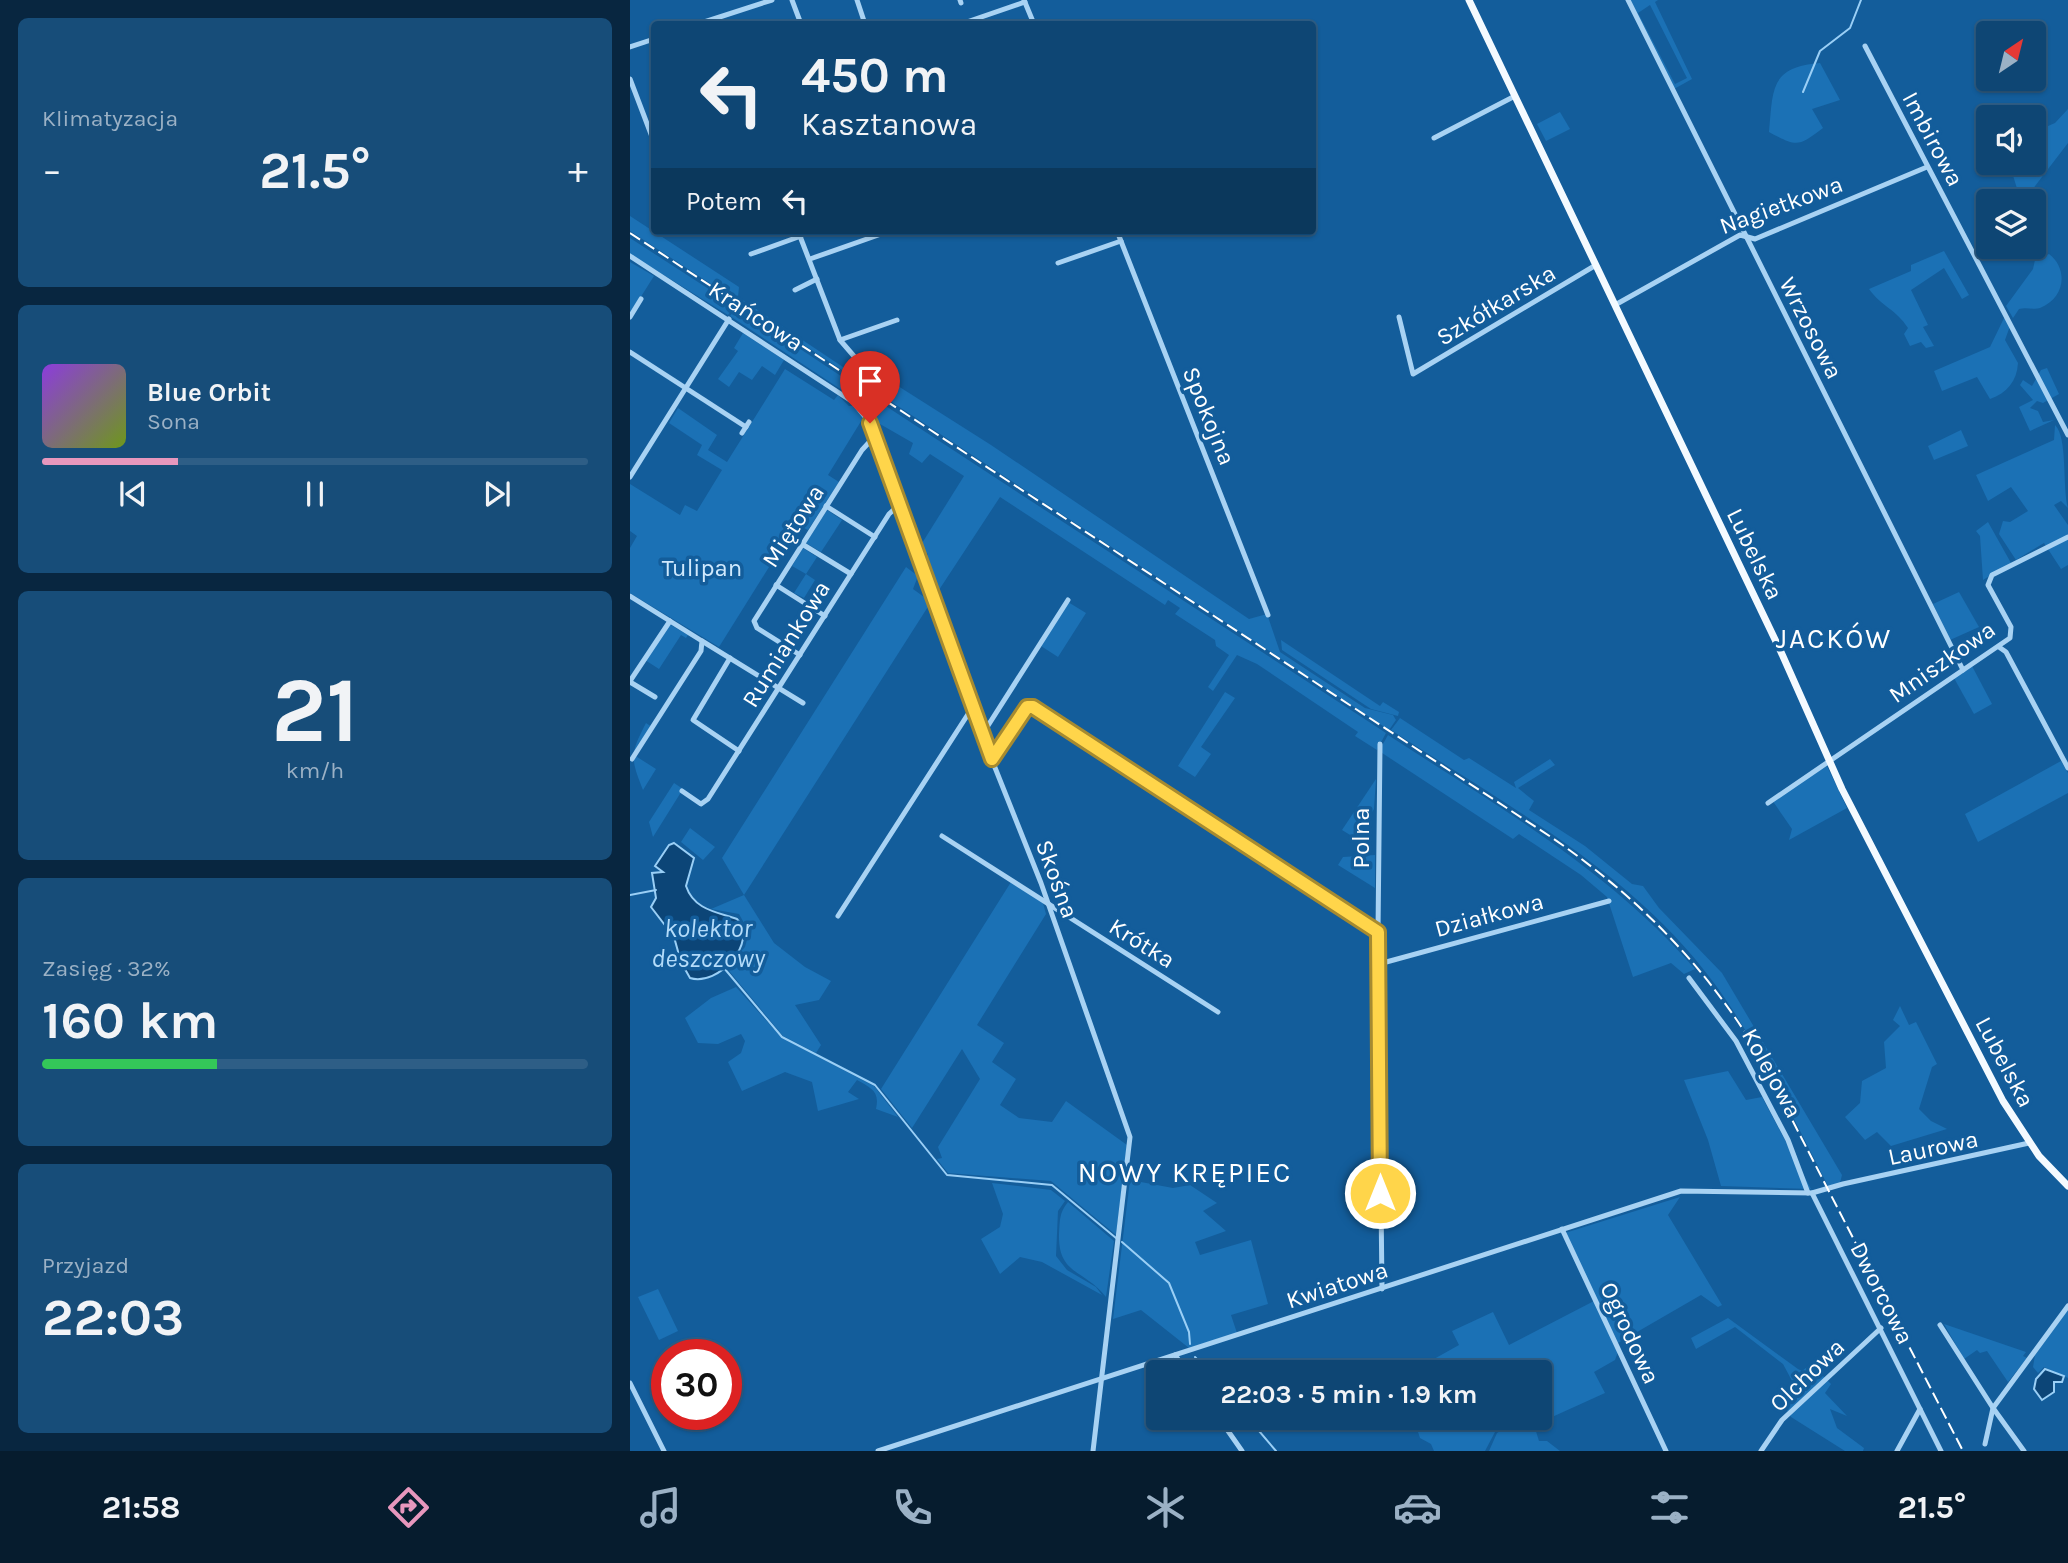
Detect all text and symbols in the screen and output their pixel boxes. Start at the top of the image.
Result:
north arrow [1976,21,2046,91]
map controls [1976,21,2046,259]
text: 450 m [801,47,949,104]
icon: left [686,49,777,140]
street label: Imbirowa [1896,87,1970,191]
text: Klimatyzacja [42,105,178,132]
button: sound [1976,105,2046,175]
text: Kasztanowa [801,106,977,143]
text: 21.5° [259,140,371,201]
text: − [42,148,62,193]
text: + [568,148,588,193]
street label: Nagietkowa [1716,170,1846,240]
icon: left [776,182,814,220]
text: Potem [686,186,762,217]
button: layers [1976,189,2046,259]
street label: Szkółkarska [1431,258,1561,352]
street label: Wrzosowa [1774,273,1848,383]
street label: Krańcowa [703,275,809,357]
pin [840,351,900,423]
icon: arrive [851,362,889,400]
street label: Spokojna [1177,363,1241,469]
text: Blue Orbit [147,377,271,408]
text: Sona [147,408,200,435]
icon: previous [114,475,152,513]
icon: pause [296,475,334,513]
icon: next [478,475,516,513]
street label: Miętowa [756,480,830,572]
street label: Lubelska [1721,504,1789,604]
park label: Tulipan [662,554,742,582]
street label: Rumiankowa [736,576,836,712]
street label: Mniszkowa [1884,615,2000,709]
district label: JACKÓW [1776,622,1892,655]
text: 21 [271,658,359,764]
text: km/h [286,757,344,784]
street label: Polna [1347,808,1375,868]
street label: Skośna [1030,836,1084,922]
street label: Działkowa [1431,887,1547,943]
street label: Krótka [1104,912,1180,974]
water label: kolektor deszczowy [651,913,765,974]
text: Zasięg · 32% [42,955,171,982]
text: 160 km [42,990,218,1051]
street label: Lubelska [1970,1012,2040,1112]
street label: Kolejowa [1736,1023,1808,1123]
street label: Laurowa [1885,1125,1981,1171]
district label: NOWY KRĘPIEC [1078,1156,1292,1189]
position arrow [1343,1156,1417,1230]
street label: Dworcowa [1844,1237,1920,1349]
text: Przyjazd [42,1252,129,1279]
street label: Kwiatowa [1283,1255,1391,1315]
street label: Ogrodowa [1594,1278,1666,1388]
text: 22:03 [42,1287,184,1348]
street label: Olchowa [1764,1333,1850,1417]
speed limit sign: 30 [651,1339,742,1430]
text: 22:03 · 5 min · 1.9 km [1220,1379,1478,1410]
icon: directions [384,1483,433,1532]
icon: music [636,1483,685,1532]
icon: phone [888,1483,937,1532]
icon: climate [1141,1483,1190,1532]
icon: car [1393,1483,1442,1532]
icon: filters [1645,1483,1694,1532]
text: 21:58 [102,1489,180,1526]
text: 21.5° [1898,1489,1966,1526]

